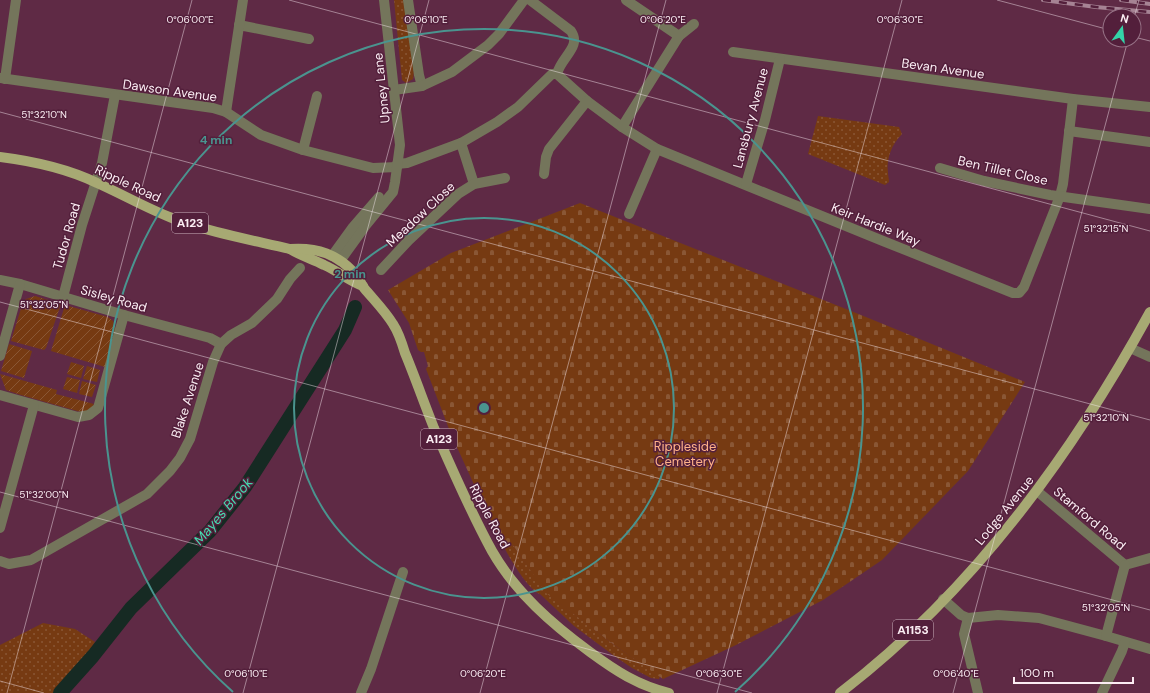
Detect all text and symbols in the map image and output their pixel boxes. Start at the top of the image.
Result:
north arrow [1102,8,1142,48]
text: N [1119,11,1130,26]
text: 0°06'00"E [166,13,214,26]
text: 0°06'10"E [404,13,448,26]
text: 0°06'20"E [640,13,686,26]
text: 0°06'30"E [877,13,923,26]
street label: Upney Lane [369,52,394,124]
street label: Bevan Avenue [900,54,986,83]
street label: Lansbury Avenue [729,66,772,170]
street label: Dawson Avenue [122,75,218,106]
text: 51°32'10"N [21,108,67,121]
text: 4 min [200,132,232,148]
street label: Ben Tillet Close [956,152,1050,189]
street label: Ripple Road [92,161,164,206]
street label: Meadow Close [382,178,458,251]
street label: Keir Hardie Way [829,199,923,250]
street label: Tudor Road [49,201,84,271]
road number: A123 [172,213,208,233]
text: 51°32'15"N [1084,222,1128,235]
text: 2 min [334,266,366,282]
street label: Sisley Road [79,281,149,316]
text: 51°32'05"N [20,298,68,311]
street label: Blake Avenue [167,360,208,440]
centre of rings [477,401,491,415]
text: 51°32'10"N [1083,411,1129,424]
road number: A123 [421,429,457,449]
park label: Rippleside Cemetery [654,438,716,470]
street label: Lodge Avenue [971,472,1038,548]
water label: Mayes Brook [189,473,257,549]
street label: Ripple Road [465,481,514,552]
street label: Stamford Road [1050,483,1129,554]
text: 51°32'00"N [19,488,69,501]
text: 51°32'05"N [1082,601,1130,614]
road number: A1153 [893,620,933,640]
scale bar [1014,659,1133,685]
text: 100 m [1020,665,1054,681]
text: 0°06'10"E [224,667,268,680]
text: 0°06'20"E [460,667,506,680]
text: 0°06'30"E [696,667,742,680]
text: 0°06'40"E [933,667,979,680]

